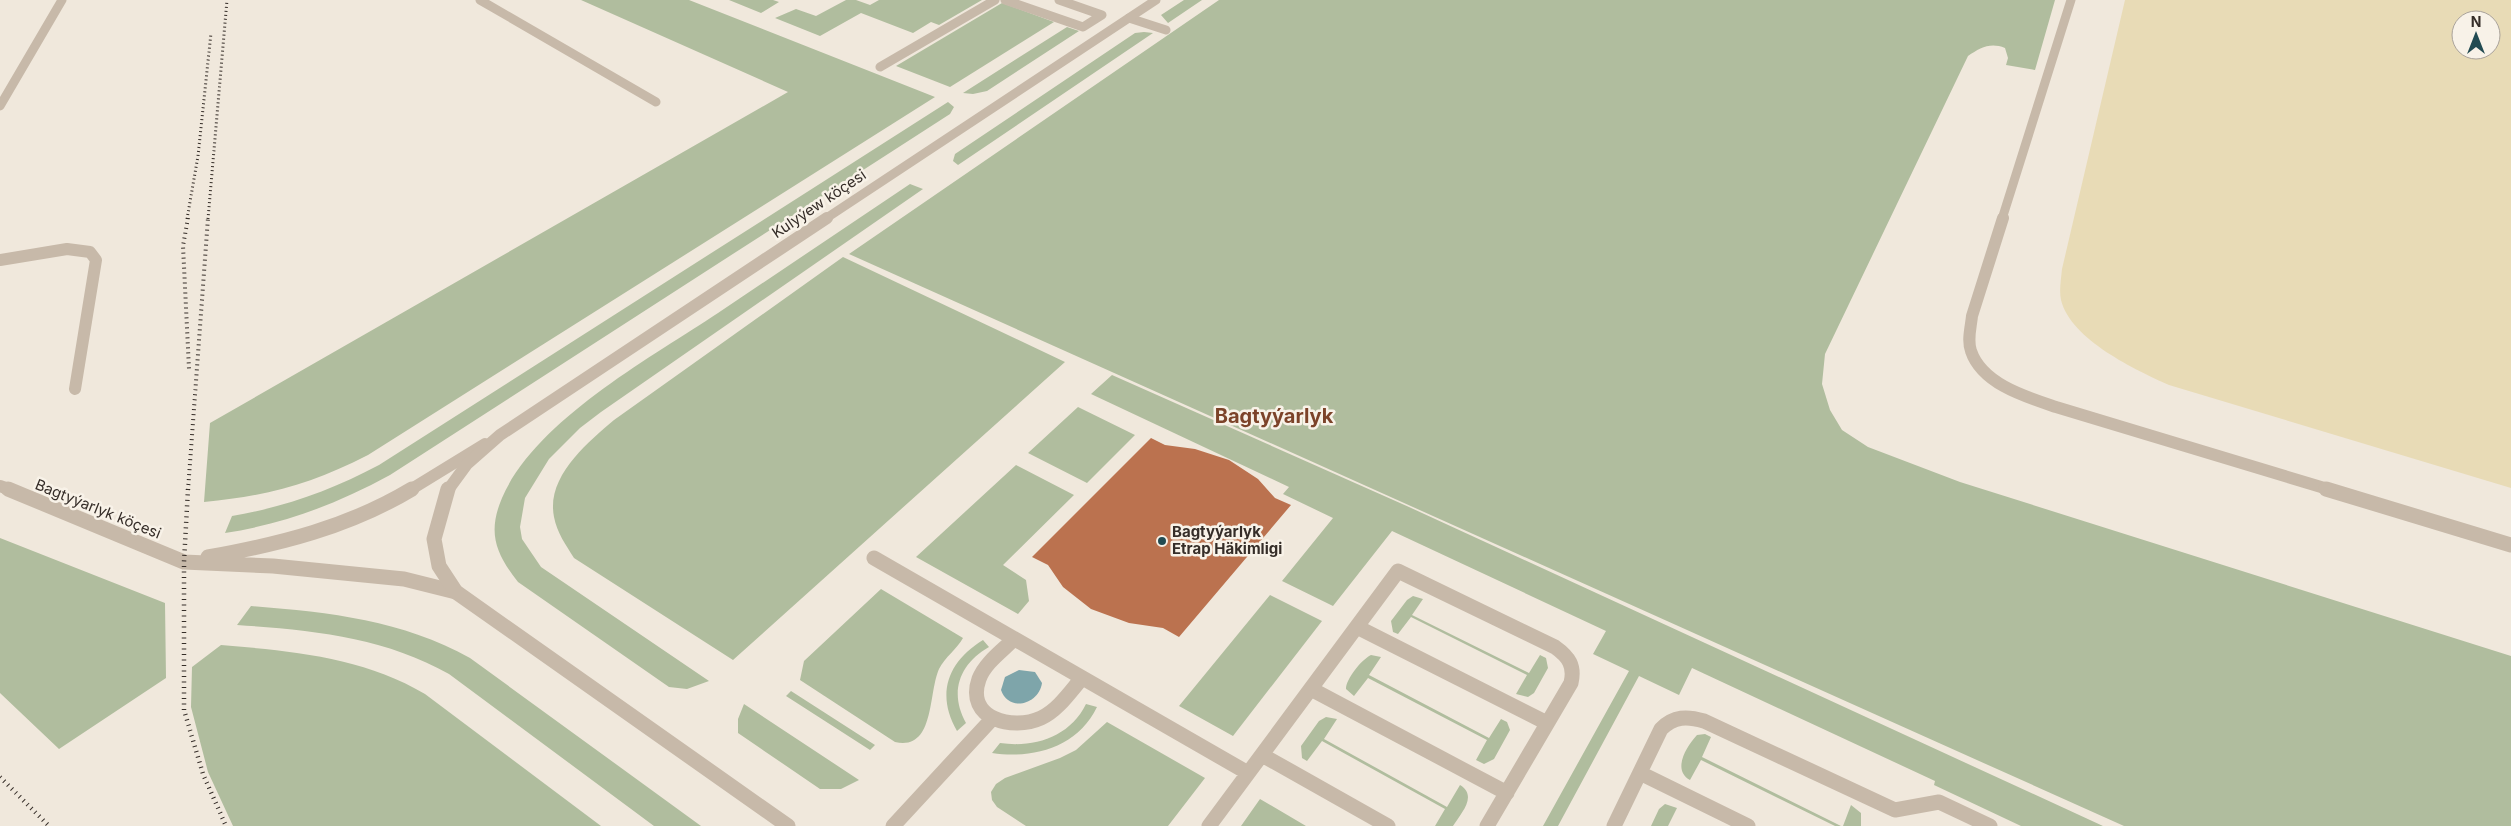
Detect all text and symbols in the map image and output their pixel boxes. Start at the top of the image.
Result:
north arrow [2451,10,2501,60]
text: N [2471,13,2481,30]
street label: Kulyýew köçesi [768,165,869,242]
district label: Bagtyýarlyk [1215,404,1334,428]
street label: Bagtyýarlyk köçesi [32,475,164,542]
place label: Bagtyýarlyk Etrap Häkimligi [1172,522,1282,558]
marker: Bagtyýarlyk Etrap Häkimligi [1156,535,1168,547]

